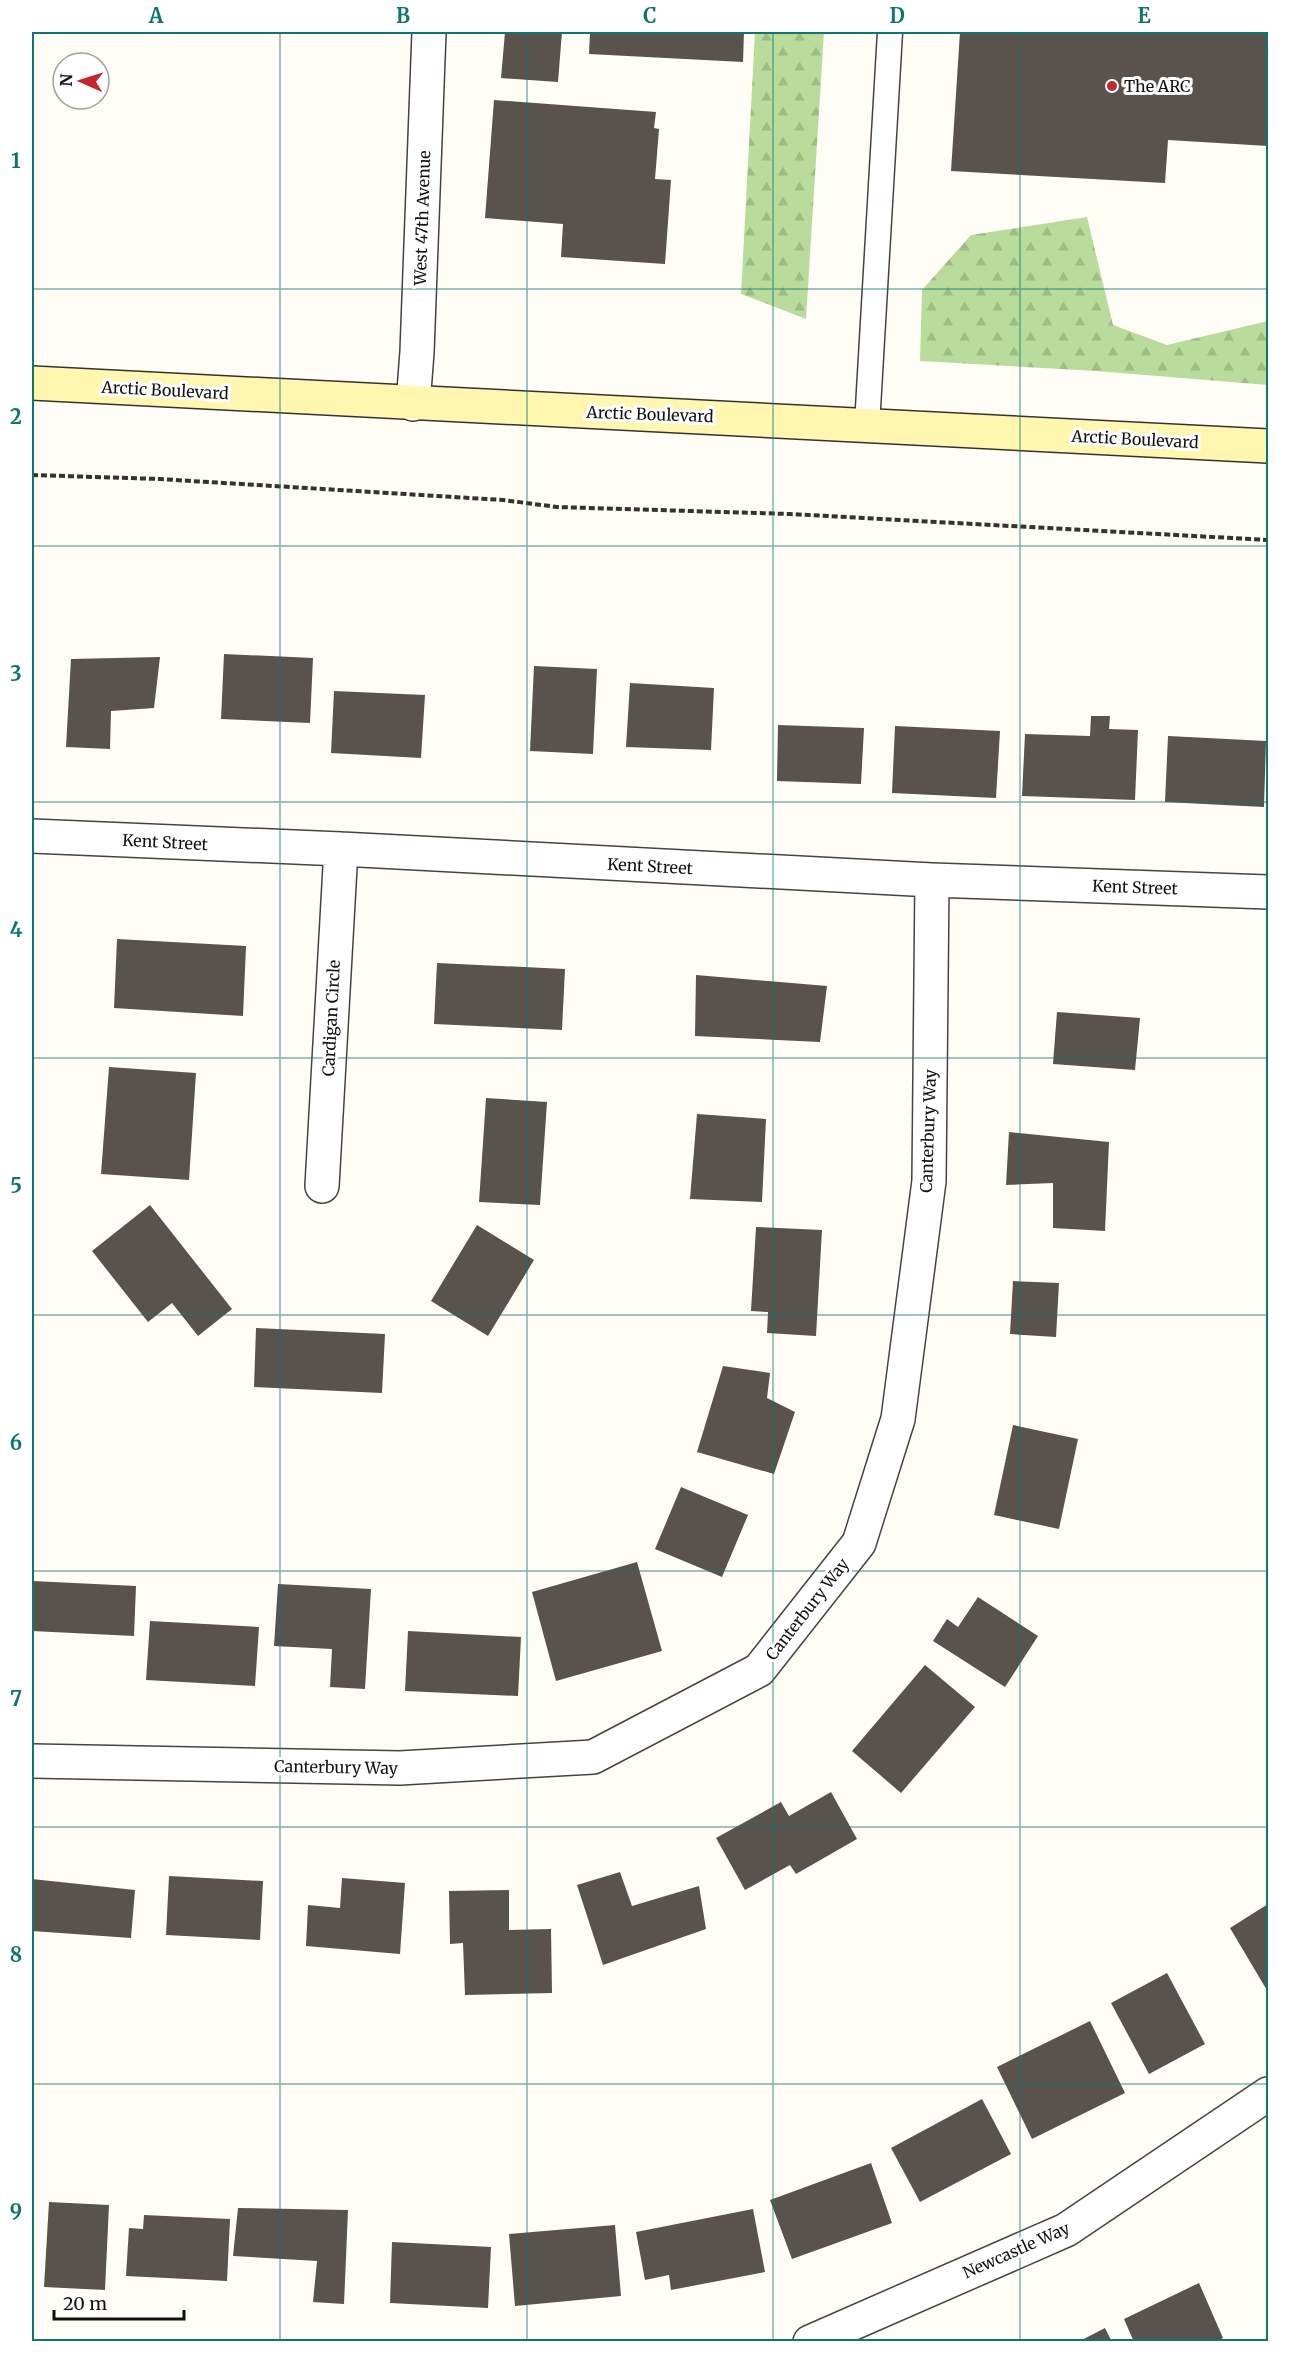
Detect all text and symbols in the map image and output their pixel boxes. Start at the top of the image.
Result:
text: A [148,3,164,28]
text: B [396,3,410,28]
text: C [643,3,657,28]
text: D [889,3,905,28]
text: E [1137,3,1151,28]
north arrow [51,51,111,111]
text: N [56,73,76,87]
place label: The ARC [1124,76,1191,96]
marker: The ARC [1105,79,1119,93]
text: 1 [11,148,21,173]
street label: West 47th Avenue [410,150,434,287]
street label: Arctic Boulevard [100,377,229,403]
street label: Arctic Boulevard [585,402,714,426]
text: 2 [10,404,22,429]
street label: Arctic Boulevard [1070,426,1199,452]
text: 3 [10,661,22,686]
street label: Kent Street [122,830,209,854]
street label: Kent Street [607,854,694,878]
street label: Kent Street [1092,876,1179,899]
text: 4 [10,917,23,942]
street label: Cardigan Circle [318,959,344,1077]
street label: Canterbury Way [916,1068,940,1193]
text: 5 [10,1173,22,1198]
text: 6 [10,1430,22,1455]
street label: Canterbury Way [761,1554,853,1664]
text: 7 [10,1686,22,1711]
street label: Canterbury Way [274,1756,399,1778]
text: 8 [10,1942,22,1967]
text: 9 [10,2199,22,2224]
street label: Newcastle Way [959,2217,1073,2283]
scale bar [54,2283,184,2321]
text: 20 m [63,2292,107,2315]

